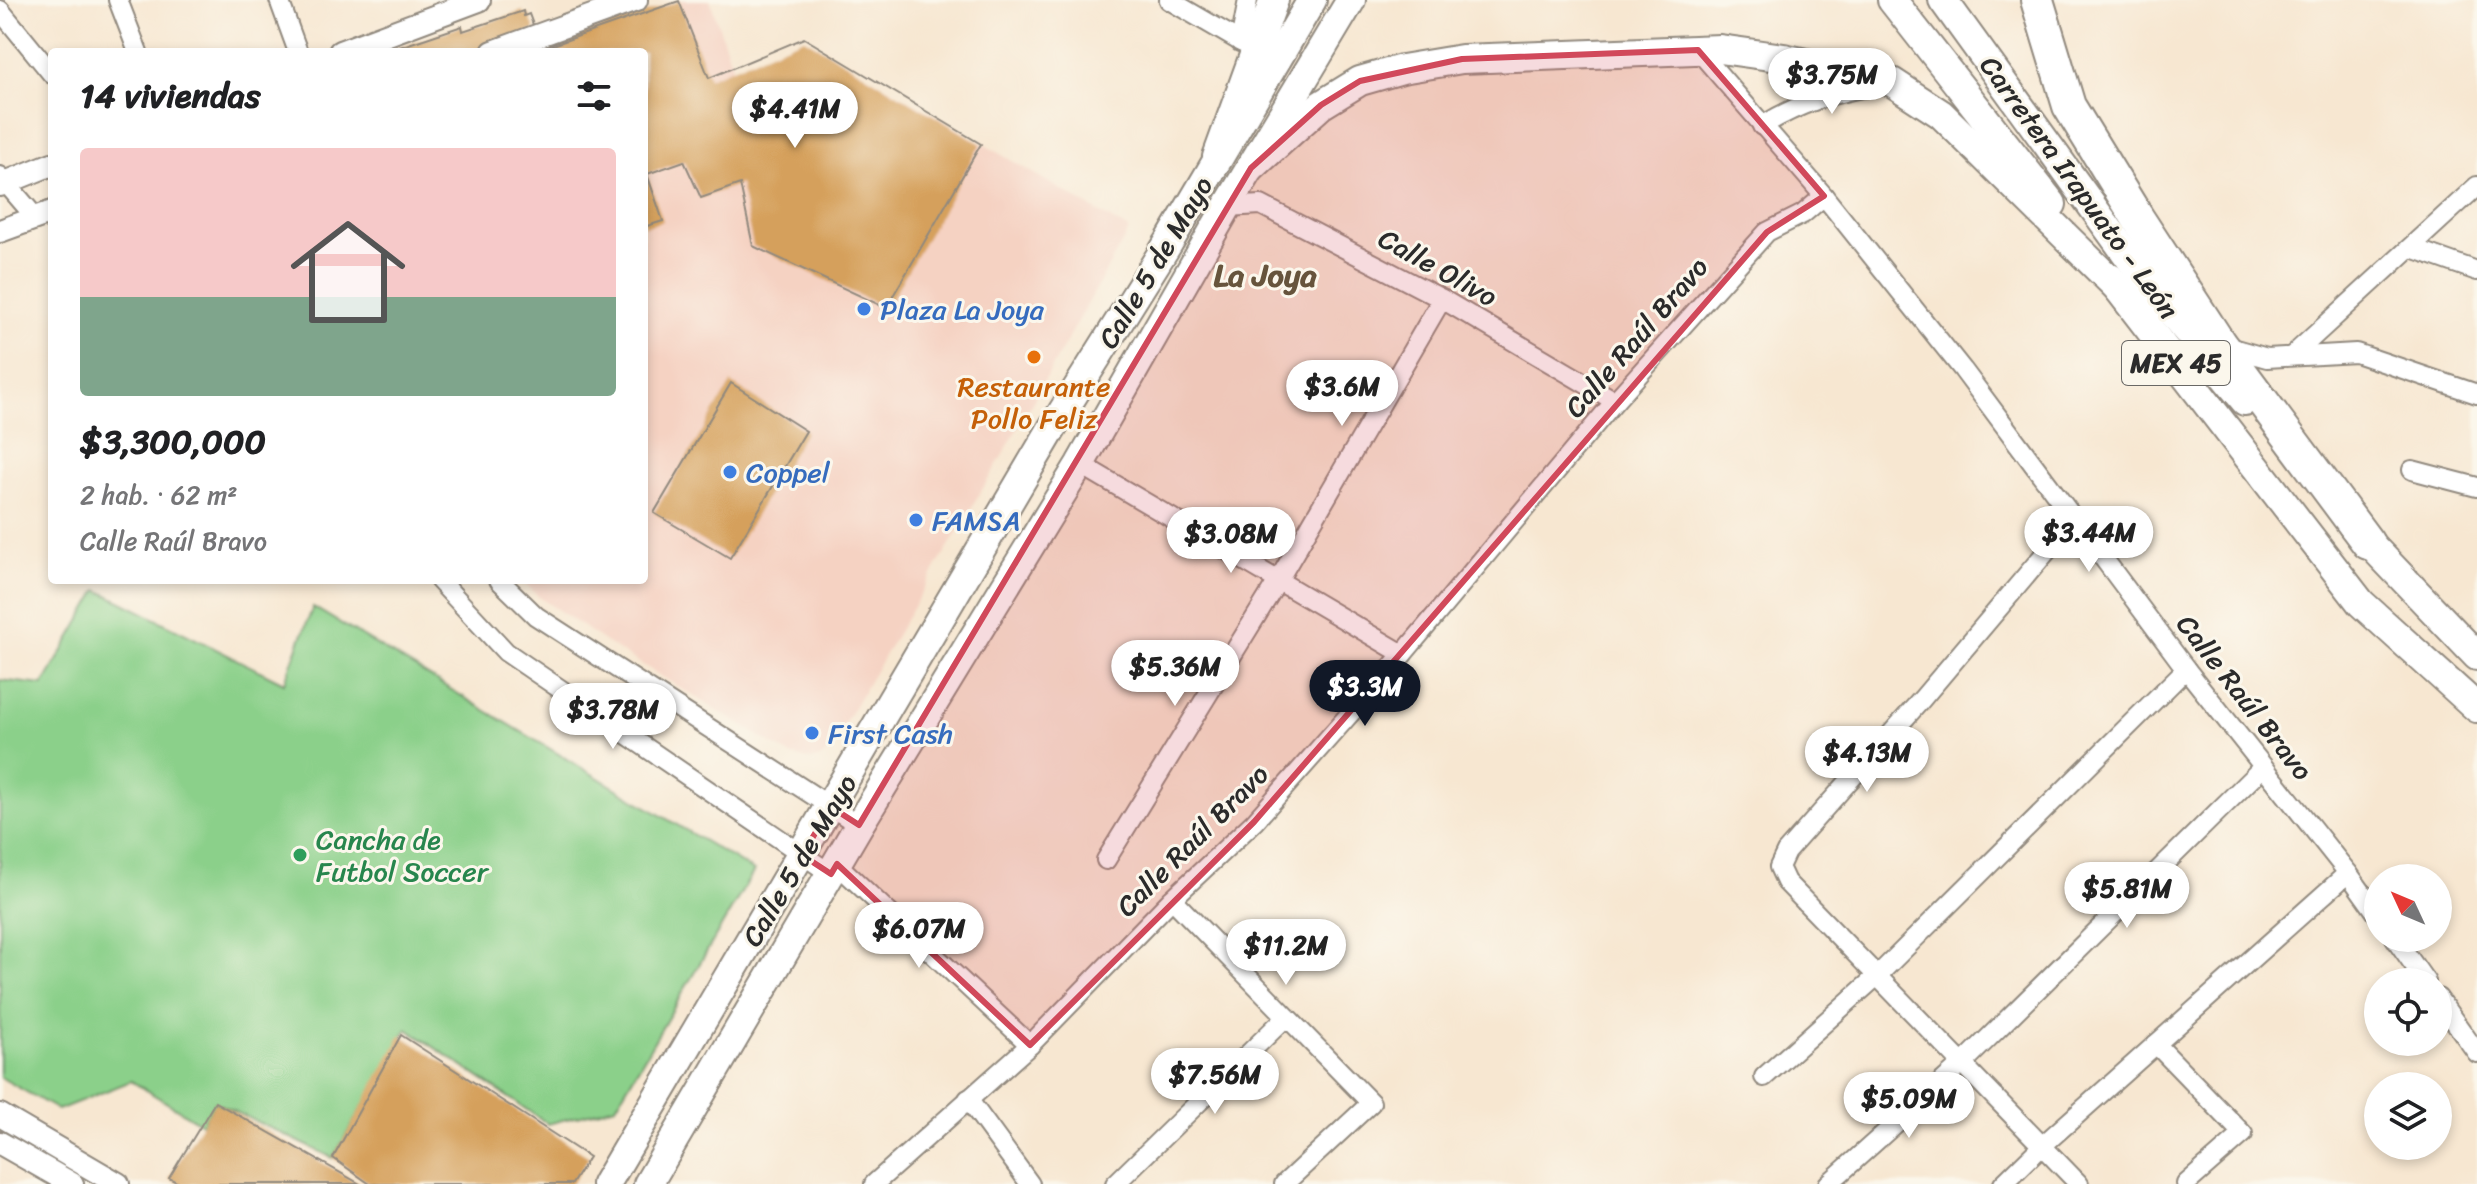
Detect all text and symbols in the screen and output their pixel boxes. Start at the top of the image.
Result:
street label: Carretera Irapuato - León [1967,45,2192,330]
pin: $3.75M [1767,48,1897,116]
text: $3.75M [1786,51,1878,97]
text: 14 viviendas [80,66,261,126]
icon: filters [572,74,616,118]
pin: $4.41M [730,82,860,150]
text: $4.41M [750,85,840,131]
street label: Calle 5 de Mayo [1084,166,1227,358]
icon: home [276,200,420,344]
street label: Calle Olivo [1369,214,1507,320]
street label: Calle Raúl Bravo [1552,245,1721,429]
district label: La Joya [1213,247,1317,304]
place label: Plaza La Joya [880,285,1045,334]
marker: Plaza La Joya [855,300,873,318]
road number: MEX 45 [2122,341,2230,385]
marker: Restaurante Pollo Feliz [1025,348,1043,366]
pin: $3.6M [1286,360,1398,428]
place label: Restaurante Pollo Feliz [958,362,1110,443]
text: $3.6M [1304,363,1380,409]
text: $3,300,000 [80,412,266,472]
place label: Coppel [746,448,831,497]
marker: Coppel [721,463,739,481]
text: 2 hab. · 62 m² [80,472,237,518]
place label: FAMSA [932,496,1020,545]
pin: $3.44M [2024,506,2154,574]
pin: $3.08M [1166,507,1296,575]
text: $3.44M [2042,509,2136,555]
text: $3.08M [1185,510,1277,556]
marker: FAMSA [907,511,925,529]
text: Calle Raúl Bravo [80,518,267,564]
street label: Calle Raúl Bravo [2163,603,2326,792]
pin: $5.36M [1110,640,1240,708]
text: $5.36M [1129,643,1221,689]
pin: $3.3M [1309,660,1421,728]
text: $3.3M [1327,663,1403,709]
pin: $3.78M [548,683,678,751]
text: $3.78M [567,686,659,732]
place label: First Cash [828,709,953,758]
marker: First Cash [803,724,821,742]
pin: $4.13M [1802,726,1932,794]
text: $4.13M [1823,729,1911,775]
street label: Calle Raúl Bravo [1104,752,1281,929]
street label: Calle 5 de Mayo [728,764,871,956]
place label: Cancha de Futbol Soccer [316,815,490,896]
marker: Cancha de Futbol Soccer [291,846,309,864]
pin: $5.81M [2062,862,2192,930]
north arrow [2364,864,2452,952]
map controls [2364,864,2452,1160]
text: $5.81M [2082,865,2172,911]
pin: $6.07M [854,902,984,970]
text: $6.07M [873,905,965,951]
pin: $11.2M [1221,919,1351,987]
text: $11.2M [1244,922,1328,968]
button: locate [2364,968,2452,1056]
pin: $7.56M [1150,1048,1280,1116]
text: $7.56M [1169,1051,1261,1097]
pin: $5.09M [1844,1072,1974,1140]
button: layers [2364,1072,2452,1160]
text: $5.09M [1862,1075,1956,1121]

